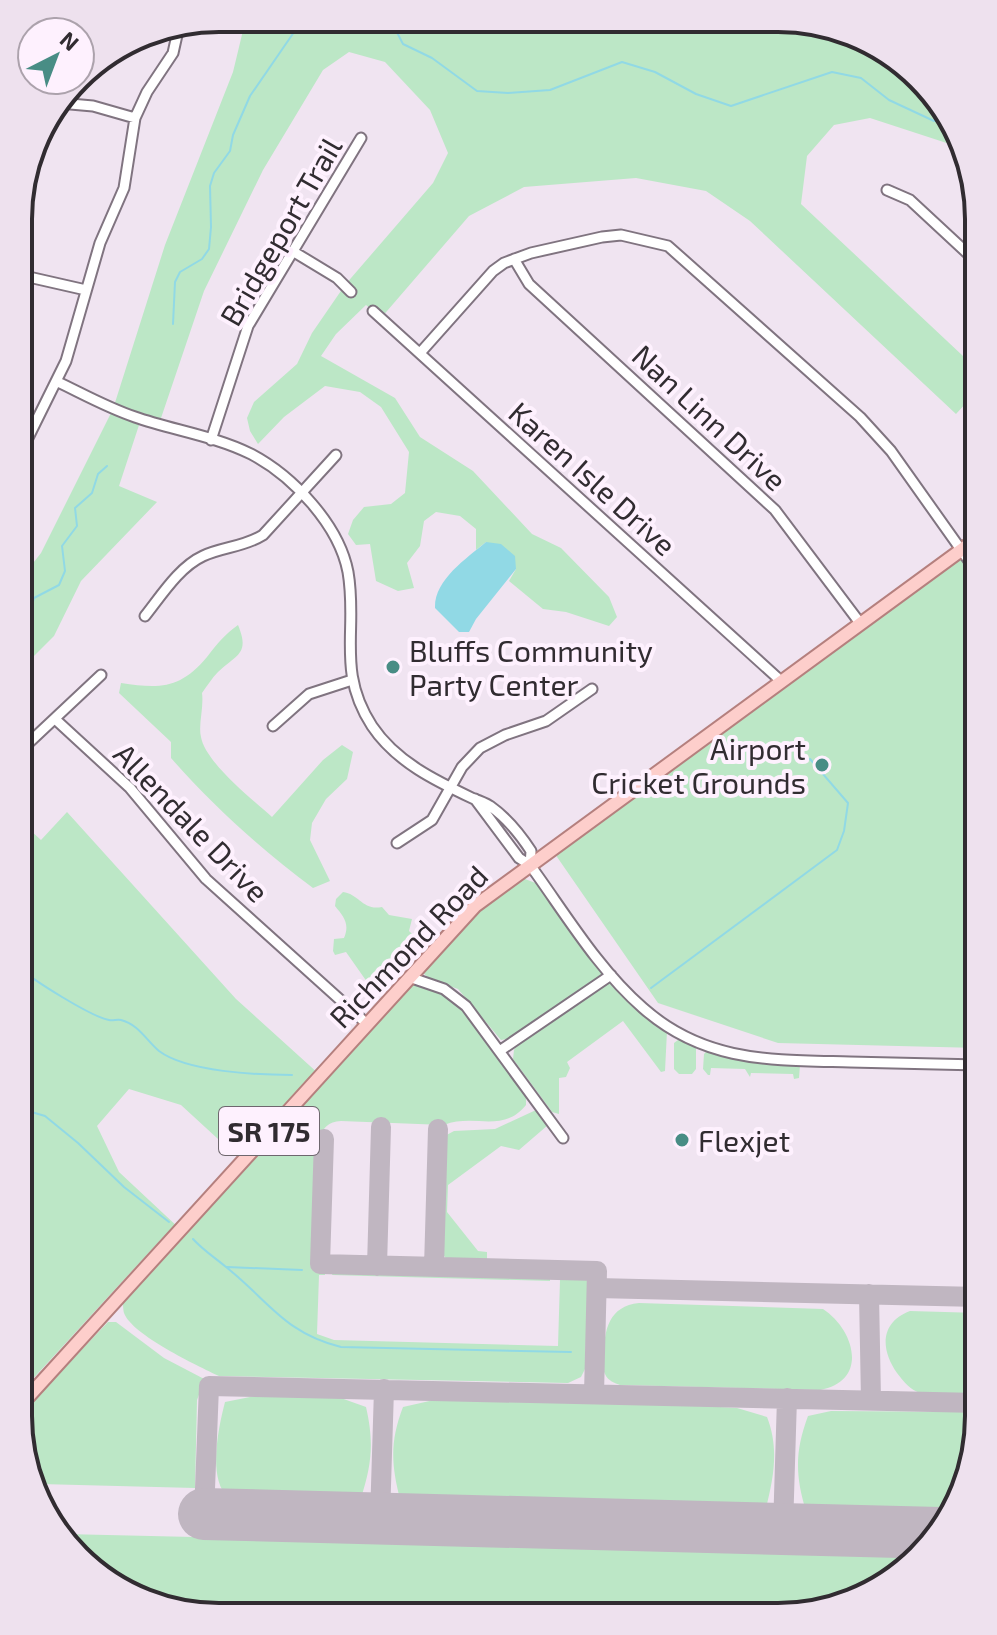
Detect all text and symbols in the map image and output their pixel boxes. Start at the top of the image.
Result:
north arrow [16,16,96,96]
text: N [55,25,85,55]
street label: Bridgeport Trail [212,130,348,332]
street label: Nan Linn Drive [626,337,794,497]
street label: Karen Isle Drive [502,394,684,562]
place label: Bluffs Community Party Center [409,632,653,702]
marker: Bluffs Community Party Center [384,658,402,676]
place label: Airport Cricket Grounds [591,730,806,800]
street label: Allendale Drive [107,735,277,909]
marker: Airport Cricket Grounds [813,756,831,774]
street label: Richmond Road [321,857,495,1035]
road number: SR 175 [219,1107,319,1155]
place label: Flexjet [698,1122,790,1158]
marker: Flexjet [673,1131,691,1149]

